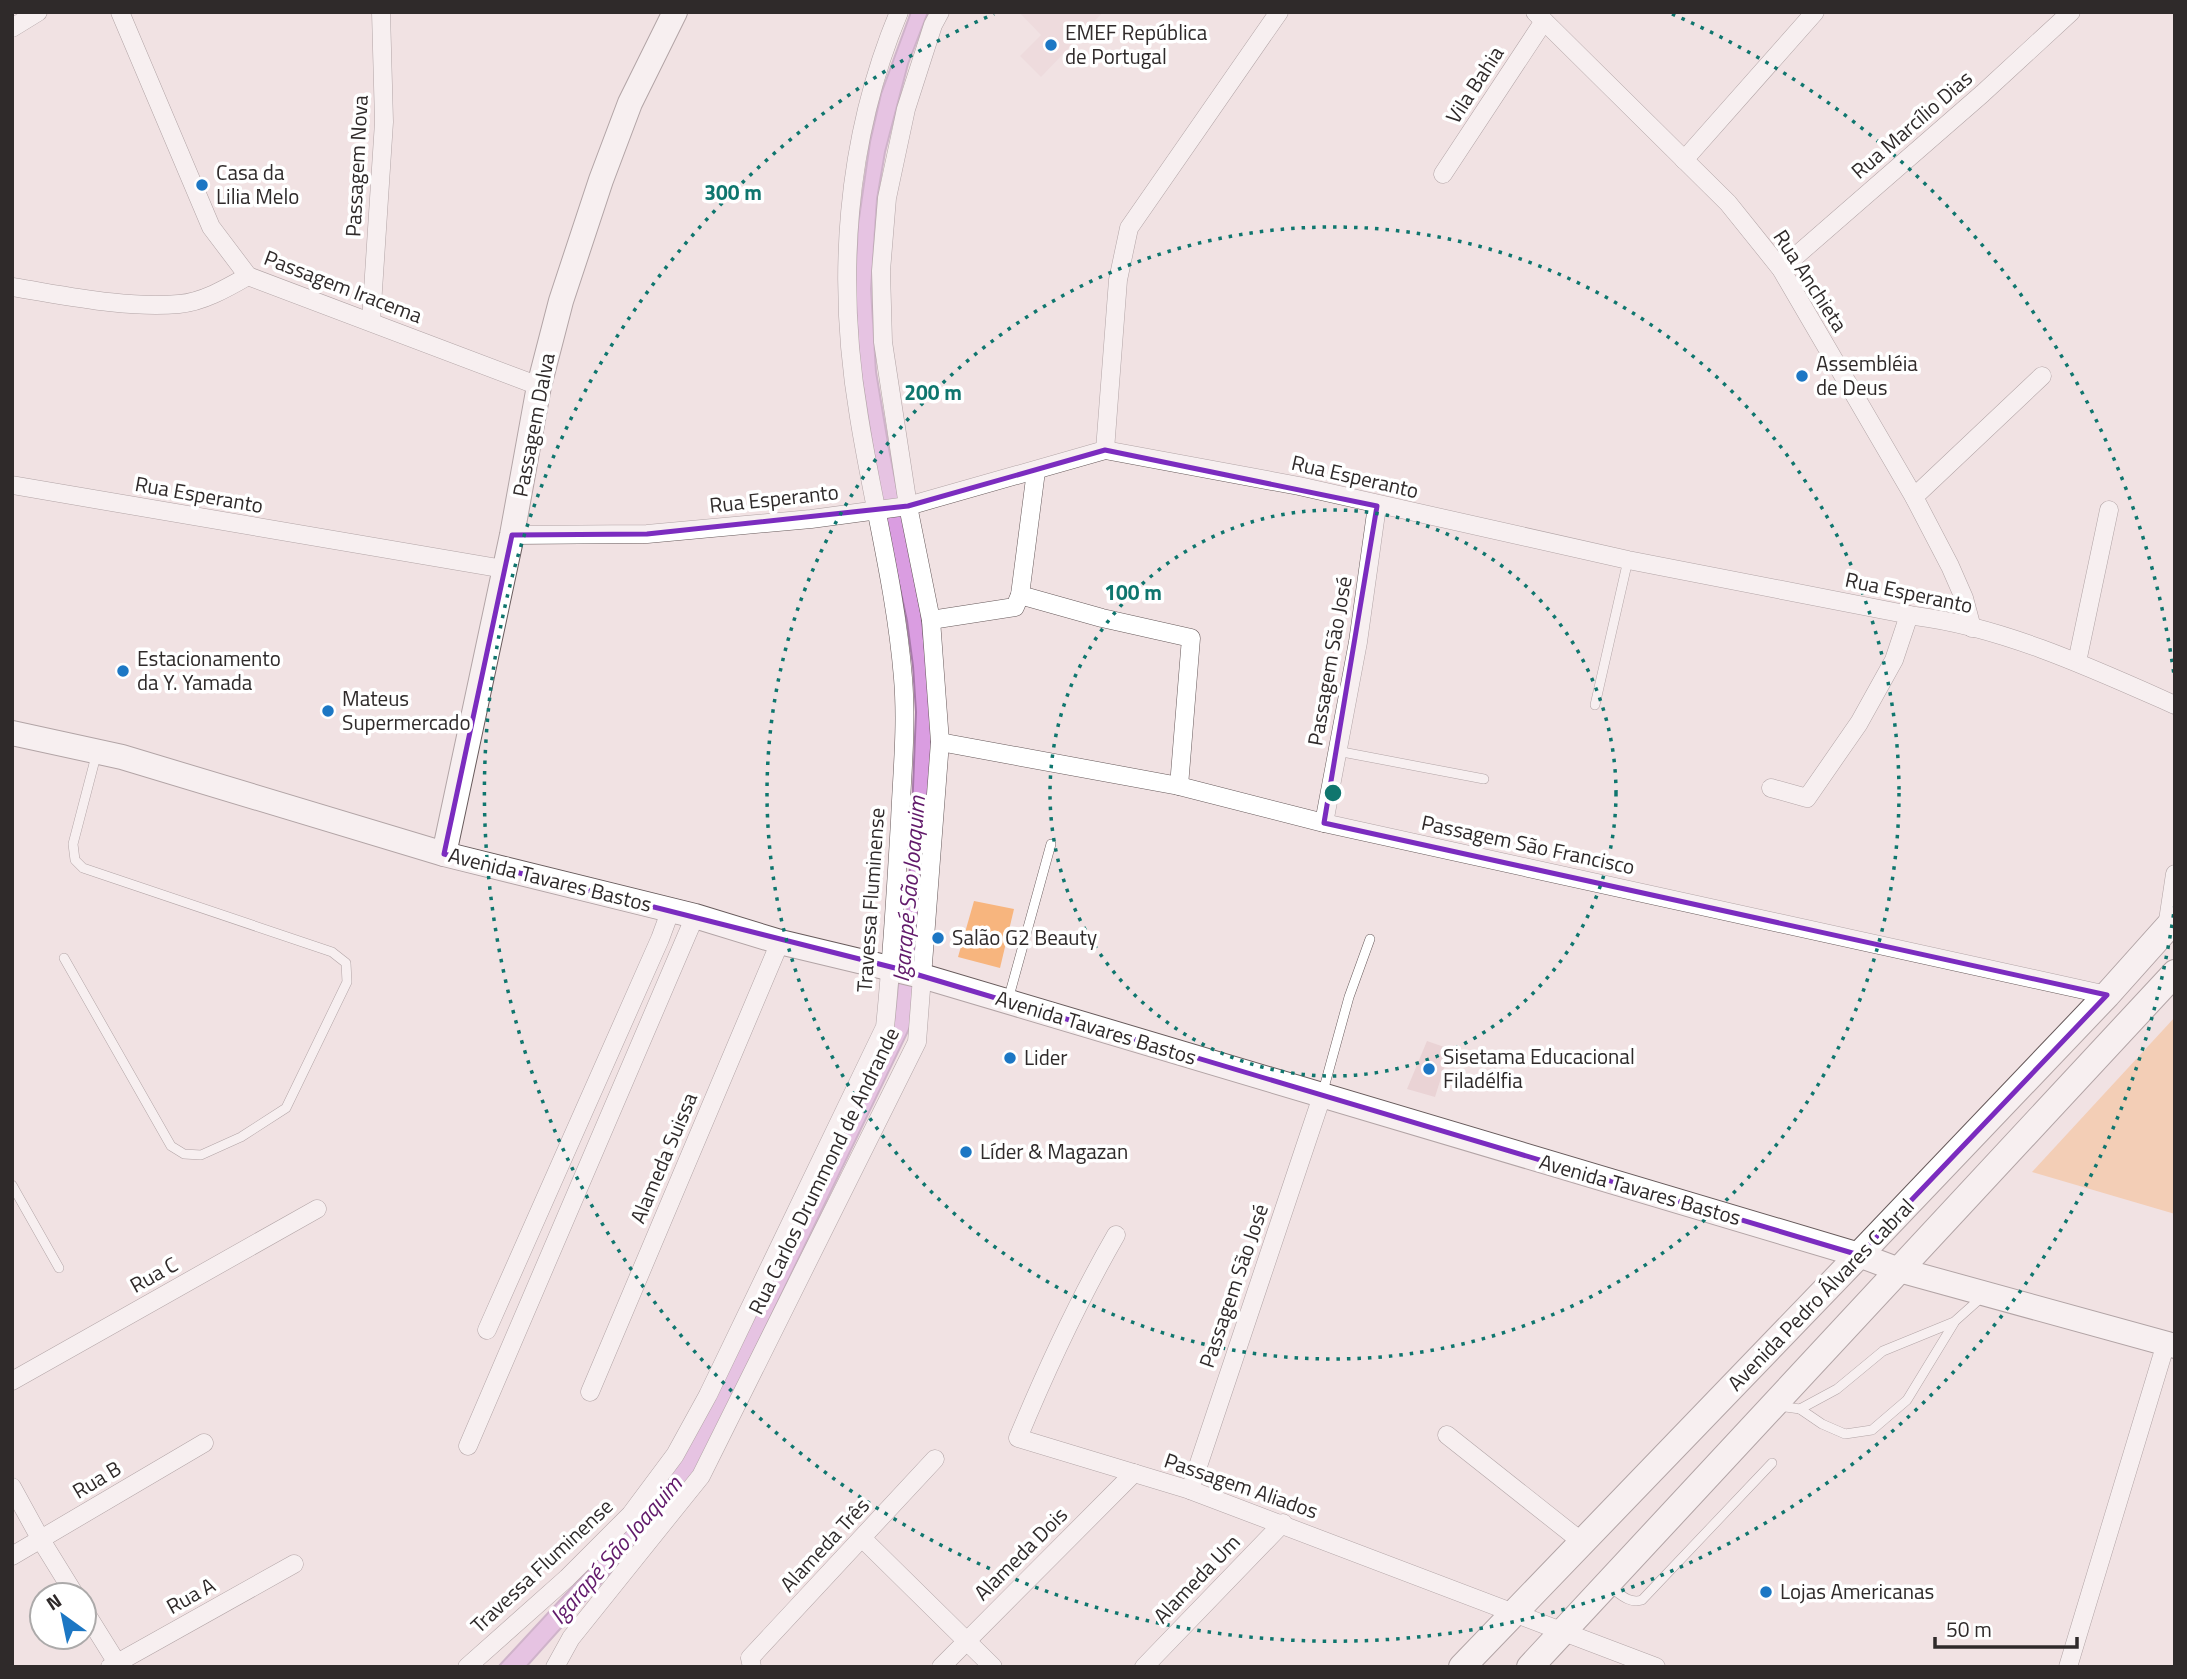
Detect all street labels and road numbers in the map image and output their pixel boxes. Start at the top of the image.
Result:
street label: Vila Bahia [1437,39,1511,130]
street label: Rua Marcílio Dias [1844,62,1979,186]
street label: Passagem Nova [336,94,376,238]
street label: Rua Anchieta [1766,223,1856,338]
street label: Passagem Iracema [260,241,428,331]
street label: Passagem Dalva [503,350,563,499]
street label: Rua Esperanto [1288,446,1422,506]
street label: Rua Esperanto [133,467,266,521]
street label: Rua Esperanto [708,475,840,521]
street label: Rua Esperanto [1842,563,1976,621]
street label: Passagem São José [1298,574,1360,748]
street label: Passagem São Francisco [1419,806,1638,882]
street label: Travessa Fluminense [848,807,892,993]
street label: Avenida Tavares Bastos [445,838,655,920]
street label: Avenida Tavares Bastos [992,981,1201,1073]
street label: Rua Carlos Drummond de Andrande [739,1022,907,1320]
street label: Alameda Suissa [621,1087,705,1228]
street label: Avenida Tavares Bastos [1536,1145,1745,1233]
street label: Avenida Pedro Álvares Cabral [1719,1191,1921,1398]
street label: Passagem São José [1190,1199,1276,1372]
street label: Rua C [124,1248,183,1300]
street label: Passagem Aliados [1160,1444,1323,1526]
street label: Rua B [66,1452,127,1506]
street label: Alameda Três [772,1490,877,1599]
street label: Travessa Fluminense [463,1491,620,1640]
street label: Alameda Dois [966,1499,1074,1607]
street label: Alameda Um [1145,1526,1247,1630]
street label: Rua A [160,1568,221,1622]

